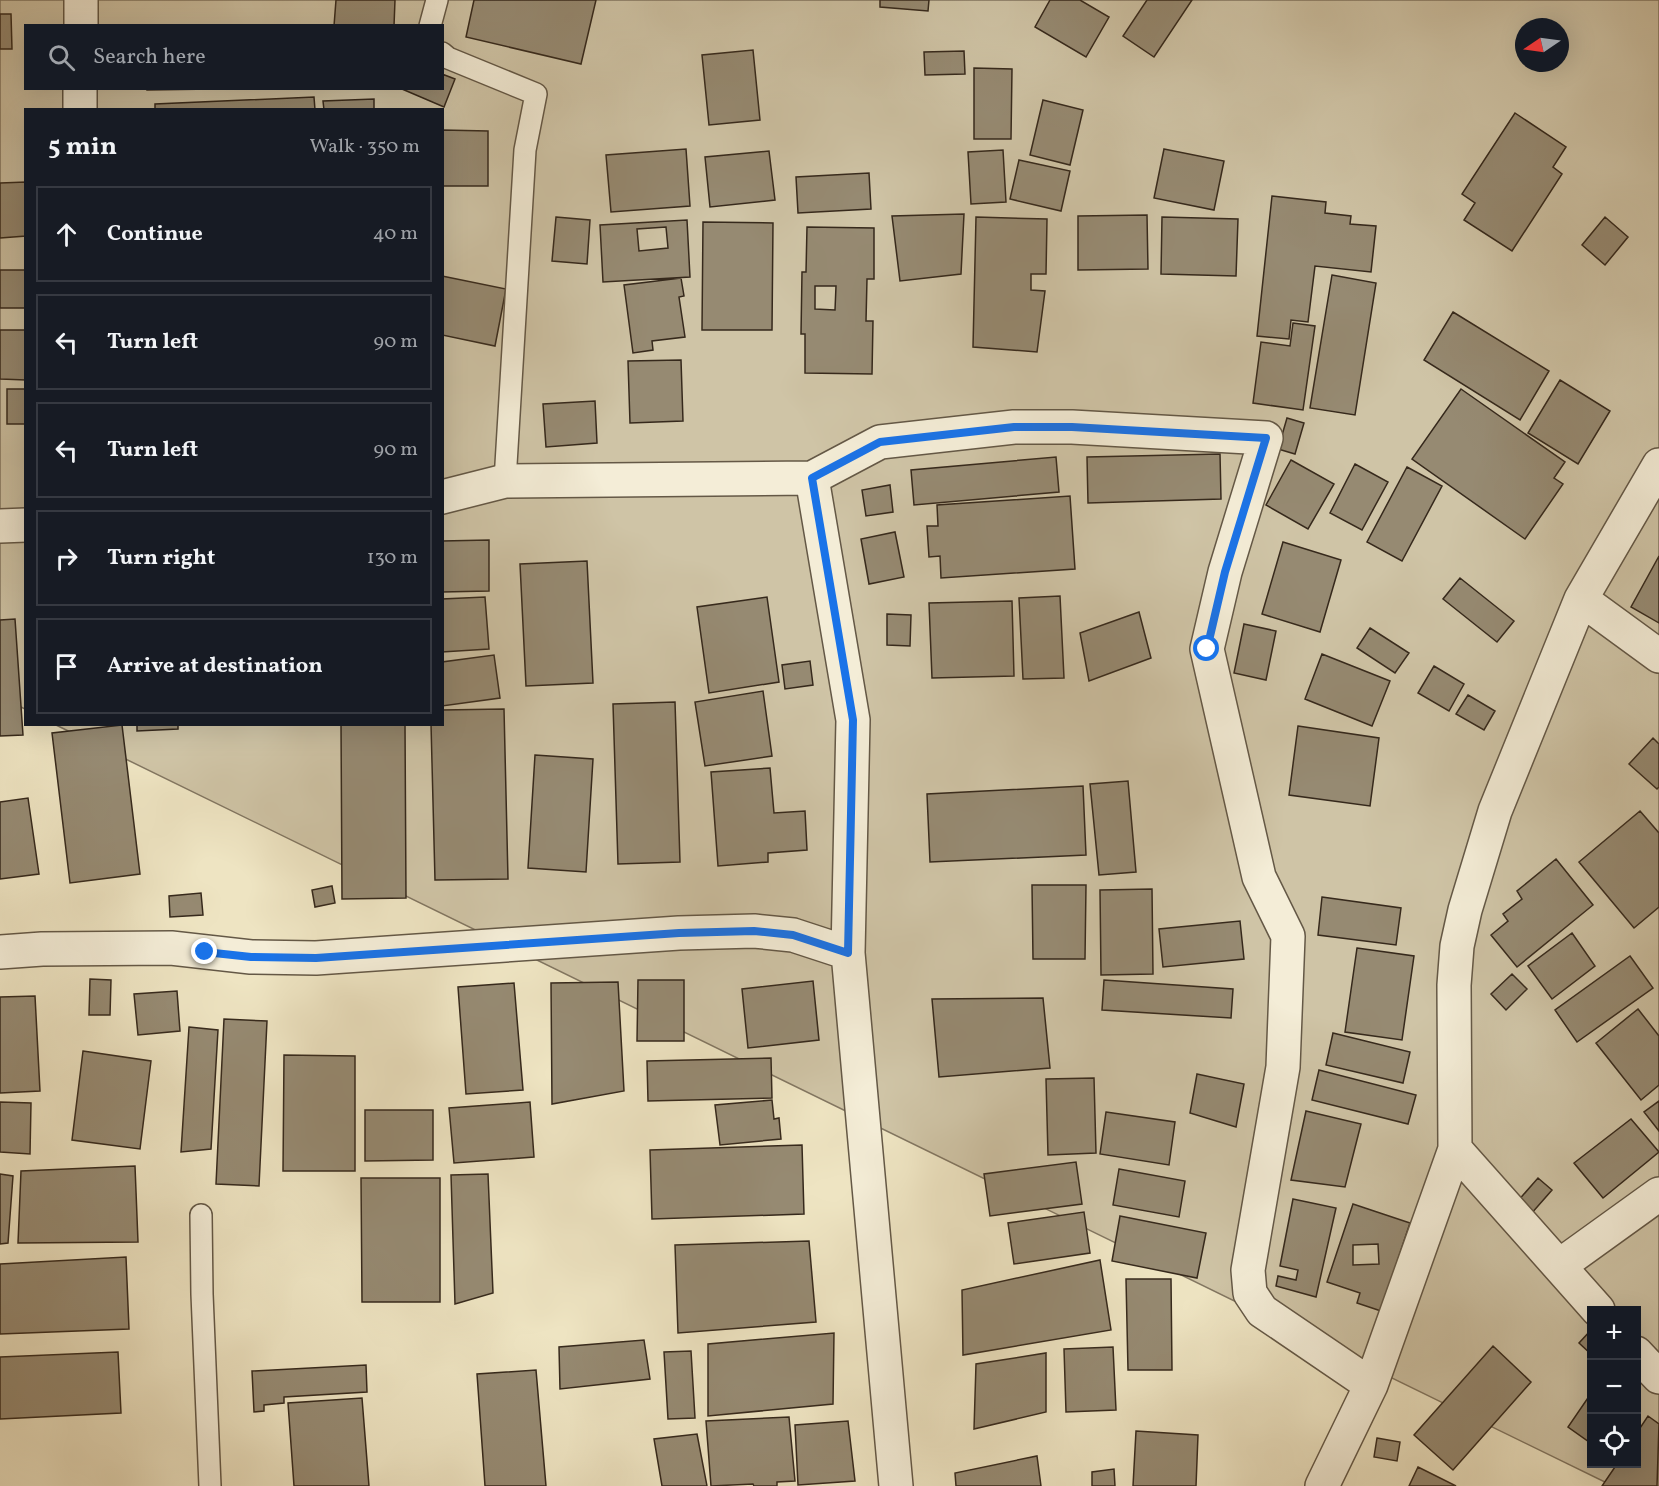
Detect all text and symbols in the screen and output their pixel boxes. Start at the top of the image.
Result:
north arrow [1515,18,1569,72]
search box [24,24,444,90]
icon: search [45,41,78,74]
text: Search here [93,42,206,73]
text: 5 min [48,129,117,165]
text: Walk · 350 m [309,133,420,161]
icon: ahead [50,218,83,251]
text: Continue [107,219,203,250]
text: 40 m [373,220,418,248]
icon: left [50,326,83,359]
text: Turn left [107,327,198,358]
text: 90 m [374,328,418,356]
icon: left [50,434,83,467]
text: Turn left [107,435,198,466]
text: 90 m [374,436,418,464]
icon: right [50,542,83,575]
text: Turn right [107,543,215,574]
text: 130 m [367,544,418,572]
route start [1193,635,1219,661]
icon: arrive [50,650,83,683]
text: Arrive at destination [107,651,323,682]
route end [191,938,217,964]
map controls [1587,1306,1641,1468]
button: + [1587,1306,1641,1360]
button: − [1587,1360,1641,1414]
button: locate [1587,1414,1641,1468]

